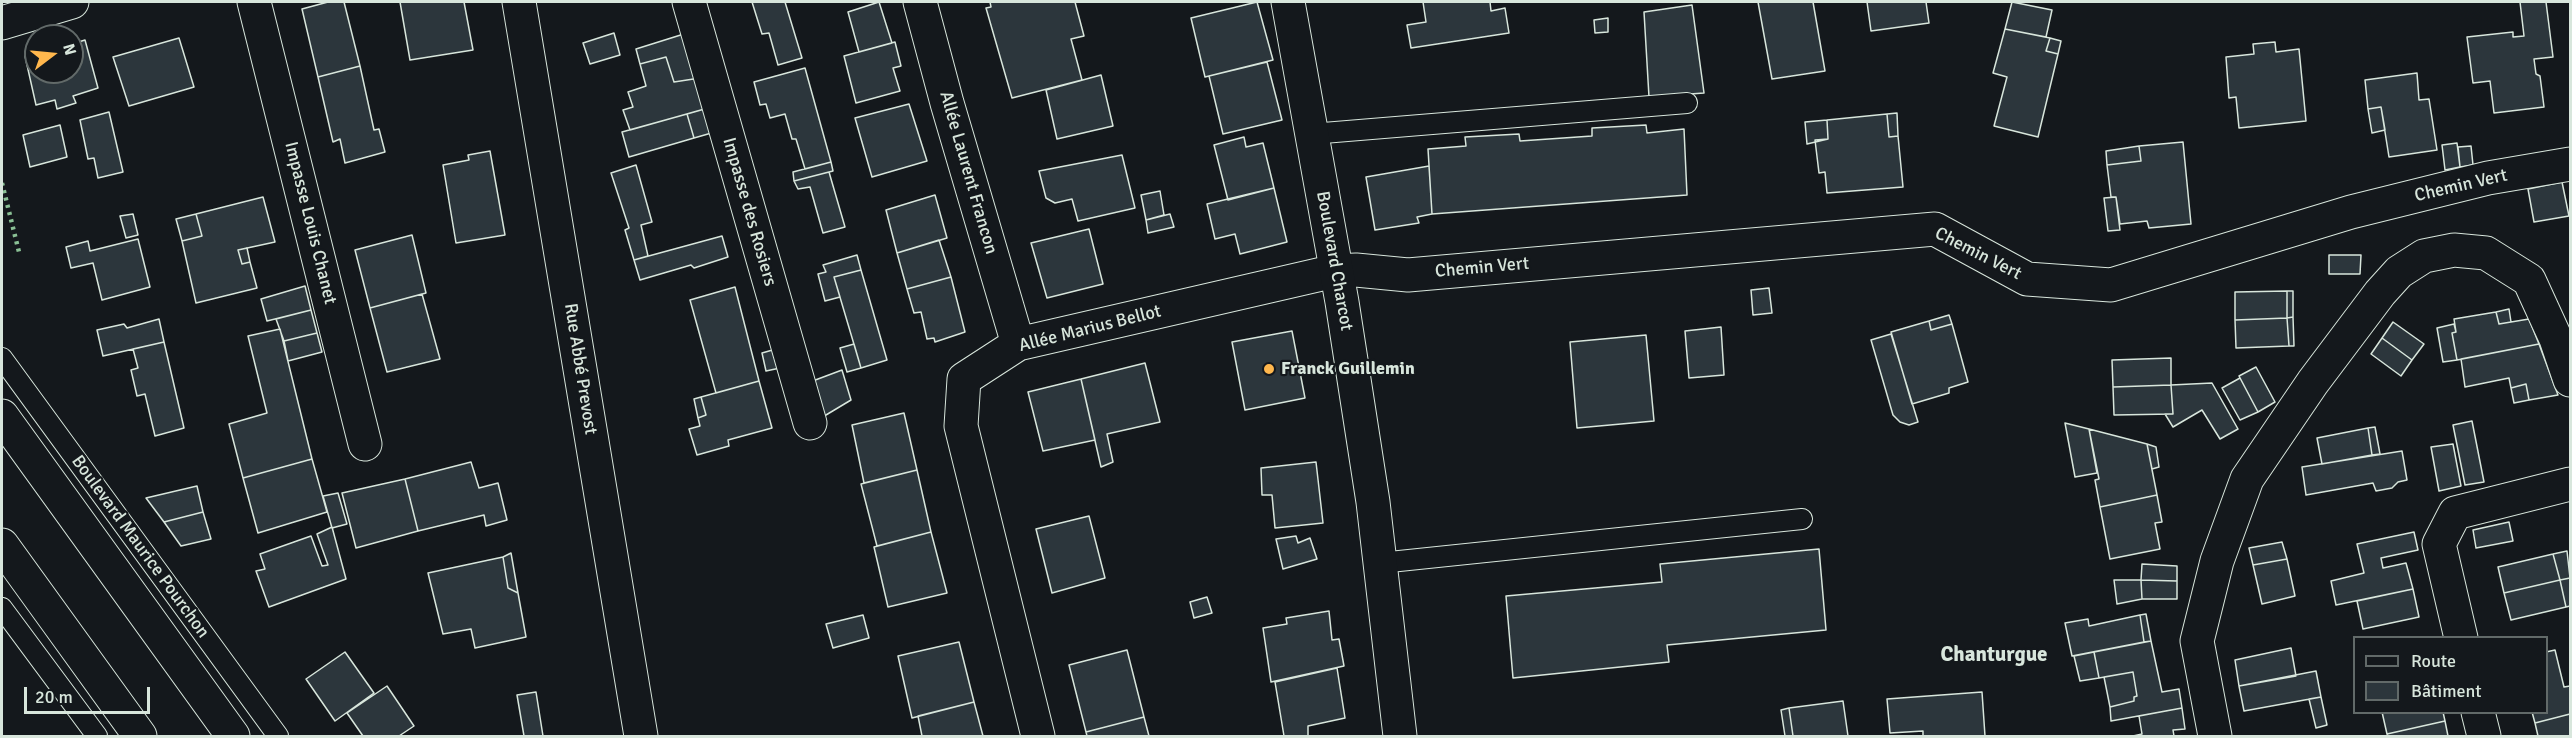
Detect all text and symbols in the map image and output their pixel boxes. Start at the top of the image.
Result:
north arrow [24,24,84,84]
text: N [58,41,81,58]
street label: Allée Laurent Francon [934,89,1002,257]
street label: Impasse des Rosiers [717,135,781,289]
street label: Impasse Louis Chanet [279,140,341,306]
street label: Chemin Vert [2413,165,2509,207]
street label: Boulevard Charcot [1311,190,1357,332]
street label: Chemin Vert [1931,223,2025,285]
street label: Chemin Vert [1434,253,1530,283]
street label: Allée Marius Bellot [1017,301,1163,357]
street label: Rue Abbé Prevost [559,302,601,436]
place label: Franck Guillemin [1281,358,1415,380]
marker: Franck Guillemin [1262,362,1276,376]
street label: Boulevard Maurice Pourchon [66,451,214,643]
legend [2353,636,2548,714]
district label: Chanturgue [1940,642,2048,668]
text: Route [2411,650,2456,672]
scale bar [27,675,153,713]
text: Bâtiment [2411,680,2482,702]
text: 20 m [35,686,73,708]

